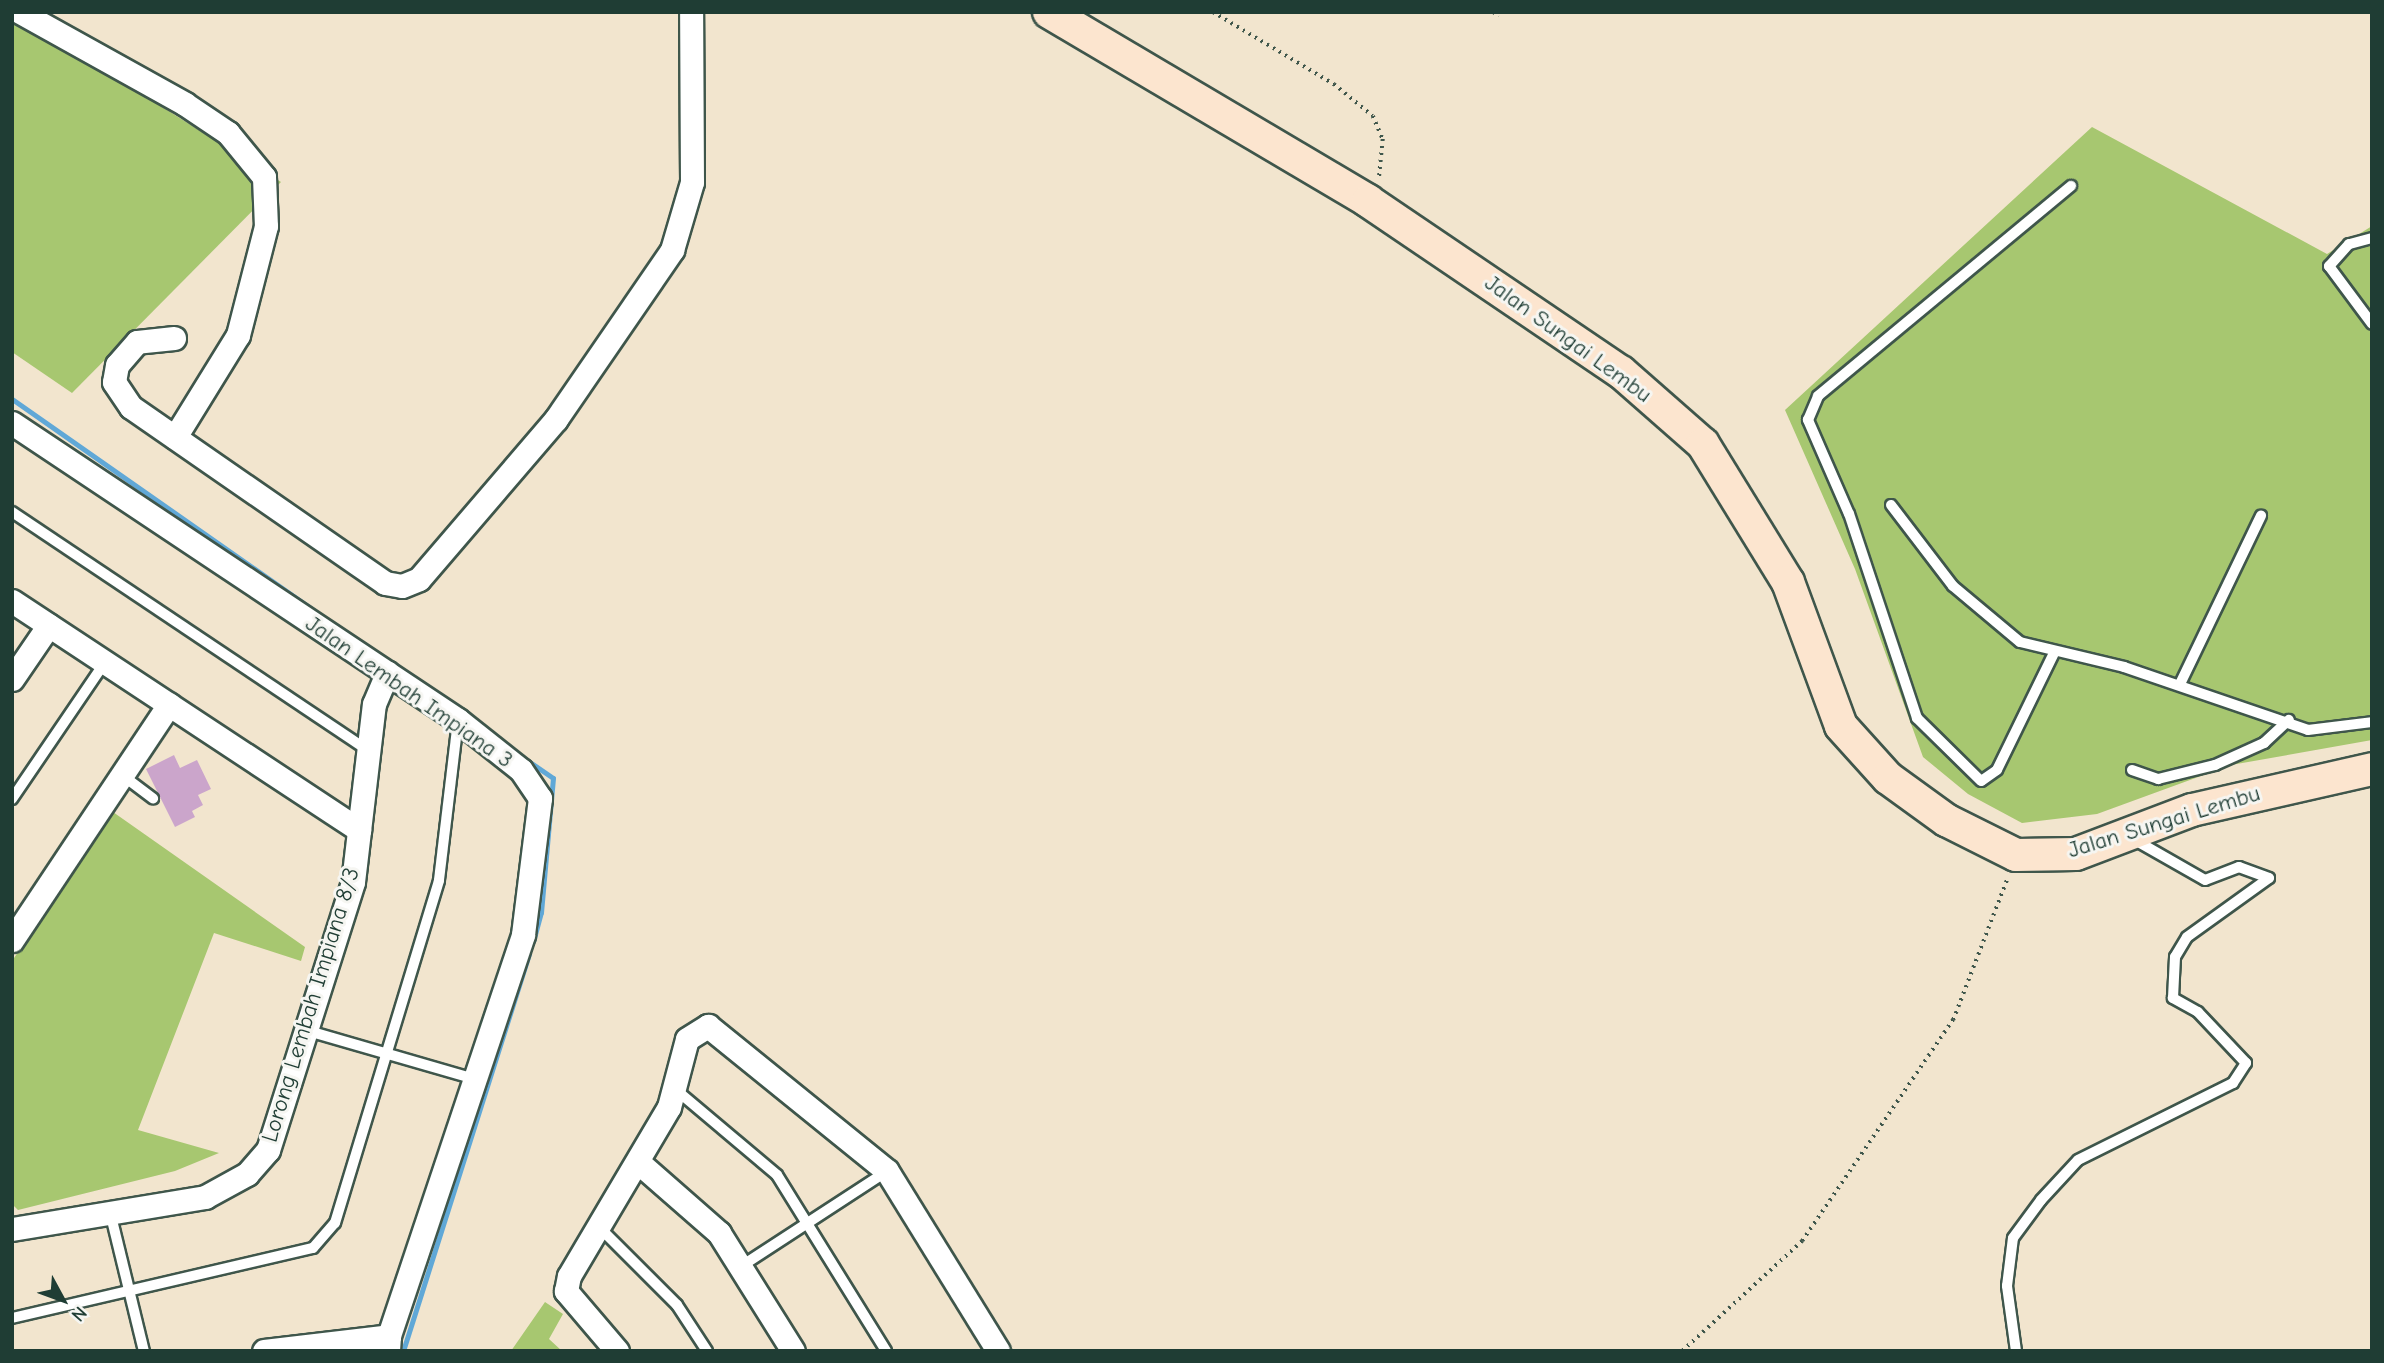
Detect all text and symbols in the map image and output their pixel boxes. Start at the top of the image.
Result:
street label: Jalan Sungai Lembu [1479,269,1657,409]
street label: Jalan Lembah Impiana 3 [300,610,518,774]
street label: Jalan Sungai Lembu [2065,780,2263,864]
street label: Lorong Lembah Impiana 8/3 [256,864,366,1146]
north arrow [28,1265,98,1335]
text: N [66,1302,91,1326]

